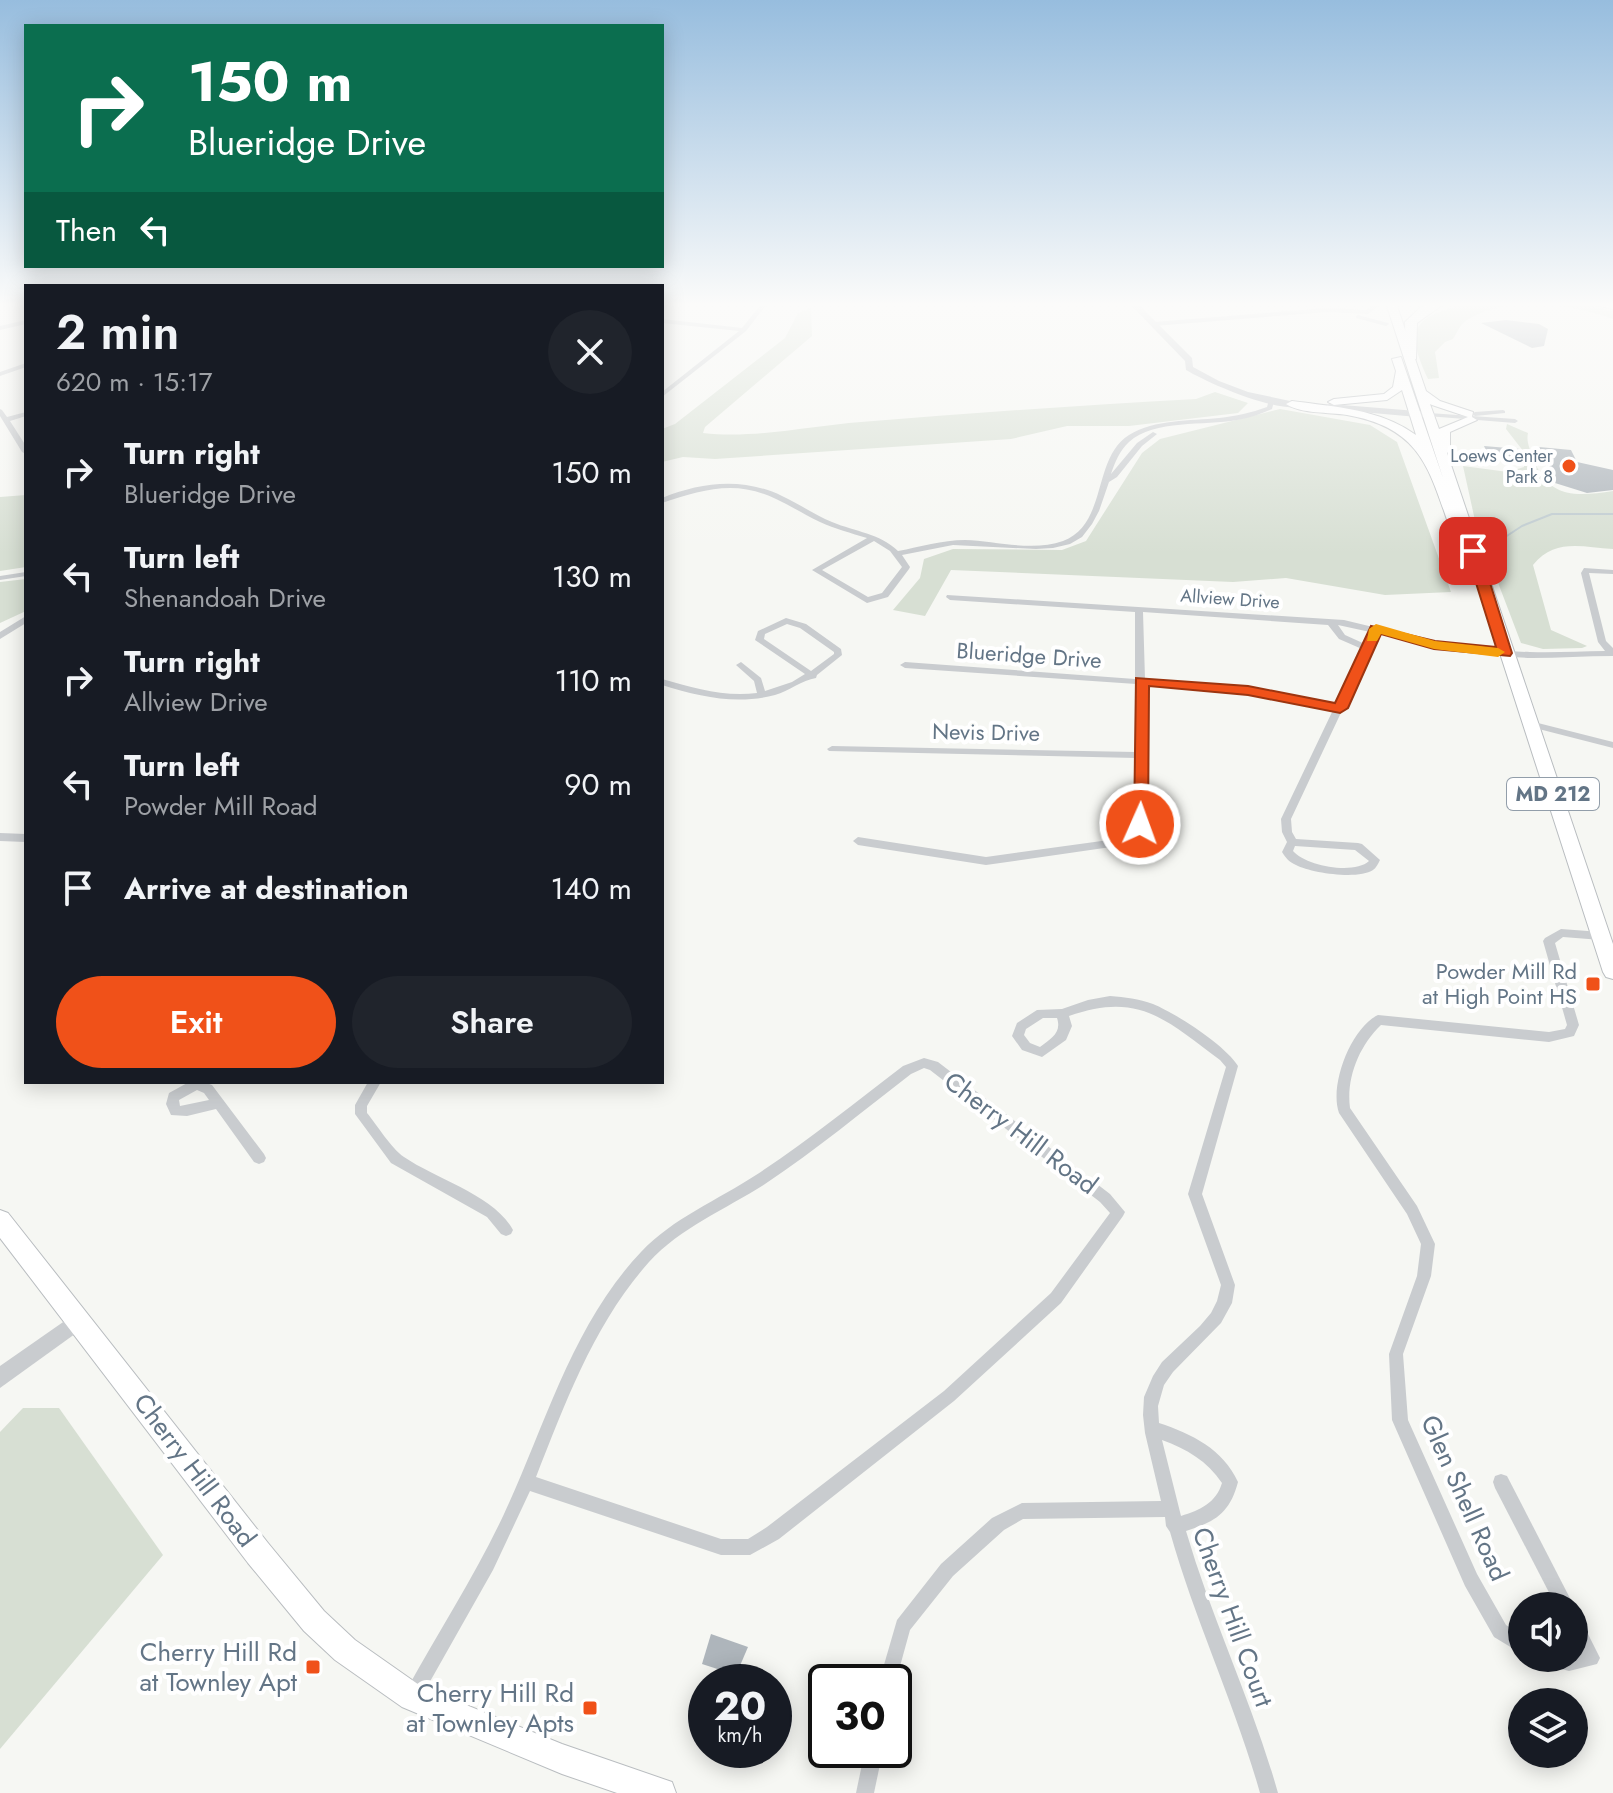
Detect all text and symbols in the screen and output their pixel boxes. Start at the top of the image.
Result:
text: 150 m [188,41,352,122]
icon: right [56,56,160,160]
text: Blueridge Drive [188,116,426,168]
icon: left [133,208,177,252]
text: Then [56,209,117,252]
text: 2 min [56,298,179,367]
button: close [548,310,632,394]
text: 620 m · 15:17 [56,363,212,401]
text: Turn right [124,432,260,475]
place label: Loews Center Park 8 [1450,443,1554,490]
icon: right [56,450,100,494]
text: 150 m [551,451,632,494]
marker: Loews Center Park 8 [1560,457,1578,475]
text: Blueridge Drive [124,475,296,513]
pin [1439,517,1507,585]
icon: arrive [1451,529,1495,573]
text: Turn left [124,536,239,579]
icon: left [56,554,100,598]
text: 130 m [552,555,632,598]
text: Shenandoah Drive [124,579,326,617]
street label: Allview Drive [1180,583,1280,615]
street label: Blueridge Drive [955,634,1103,676]
text: Turn right [124,640,260,683]
icon: right [56,658,100,702]
text: 110 m [555,659,632,702]
text: Allview Drive [124,683,268,721]
street label: Nevis Drive [932,715,1040,749]
text: Turn left [124,744,239,787]
icon: left [56,762,100,806]
text: 90 m [564,763,632,806]
road number: MD 212 [1507,778,1599,810]
position arrow [1098,782,1182,866]
text: Powder Mill Road [124,787,318,825]
icon: arrive [56,866,100,910]
text: Arrive at destination [124,867,409,910]
text: 140 m [551,867,632,910]
place label: Powder Mill Rd at High Point HS [1422,955,1577,1012]
marker: Powder Mill Rd at High Point HS [1584,975,1602,993]
button: Exit [56,976,336,1068]
button: Share [352,976,632,1068]
street label: Cherry Hill Road [936,1062,1106,1204]
street label: Cherry Hill Road [124,1385,266,1555]
street label: Glen Shell Road [1411,1409,1519,1587]
street label: Cherry Hill Court [1183,1522,1283,1713]
map controls [1508,1592,1588,1768]
button: sound [1508,1592,1588,1672]
place label: Cherry Hill Rd at Townley Apt [139,1633,298,1701]
marker: Cherry Hill Rd at Townley Apt [304,1658,322,1676]
speed limit sign: 30 [808,1664,912,1768]
place label: Cherry Hill Rd at Townley Apts [406,1674,574,1742]
text: 20 [714,1677,766,1735]
button: layers [1508,1688,1588,1768]
marker: Cherry Hill Rd at Townley Apts [581,1699,599,1717]
text: km/h [717,1721,763,1750]

